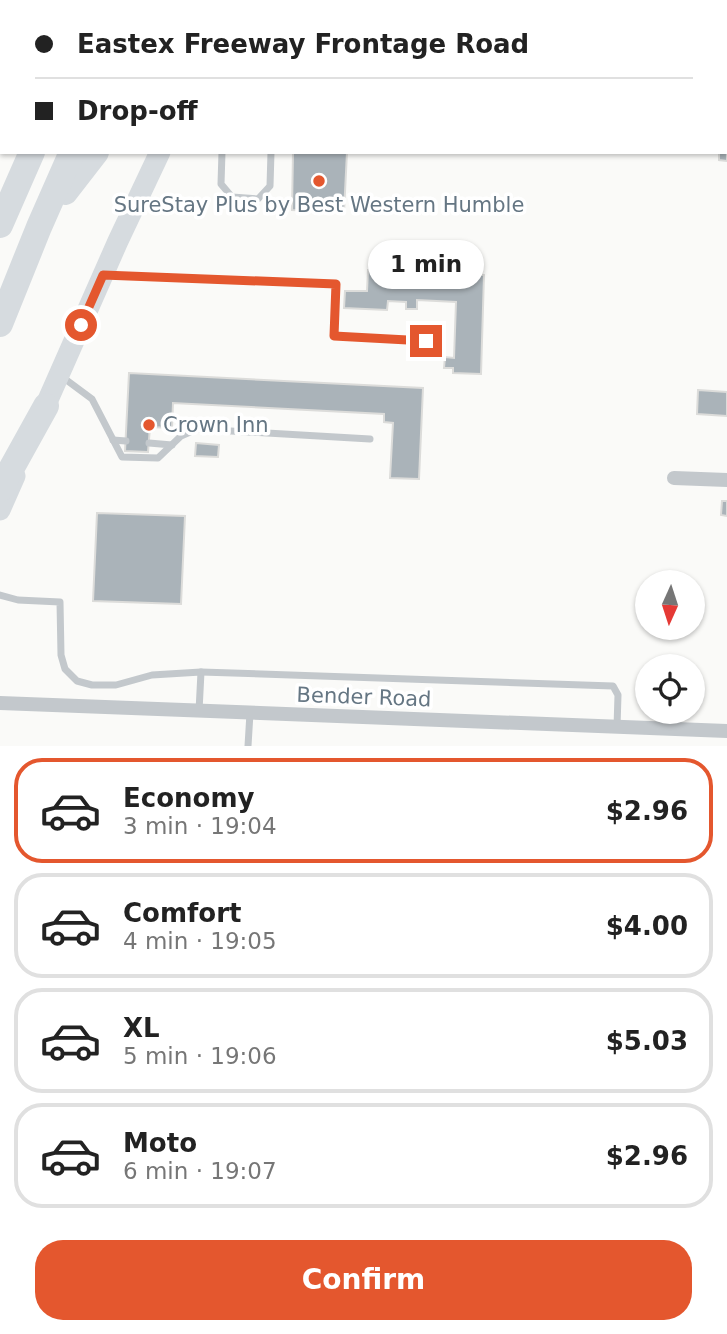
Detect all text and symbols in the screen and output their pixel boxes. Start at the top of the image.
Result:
text: Eastex Freeway Frontage Road [77,29,529,59]
text: Drop-off [77,96,198,126]
marker: SureStay Plus by Best Western Humble [311,173,327,189]
place label: SureStay Plus by Best Western Humble [114,193,524,217]
callout: 1 min [368,240,484,288]
text: 1 min [390,251,462,277]
route start [65,309,97,341]
route end [410,325,442,357]
place label: Crown Inn [163,413,269,437]
marker: Crown Inn [141,417,157,433]
north arrow [635,570,705,640]
map controls [635,570,705,724]
button: locate [635,654,705,724]
street label: Bender Road [296,683,432,711]
icon: car [39,779,102,842]
text: Economy [123,783,254,813]
text: $2.96 [606,796,688,826]
text: 3 min · 19:04 [123,813,277,839]
icon: car [39,894,102,957]
text: Comfort [123,898,241,928]
text: $4.00 [606,911,688,941]
text: 4 min · 19:05 [123,928,277,954]
icon: car [39,1009,102,1072]
text: XL [123,1013,160,1043]
text: $5.03 [606,1026,688,1056]
text: 5 min · 19:06 [123,1043,277,1069]
icon: car [39,1124,102,1187]
text: Moto [123,1128,197,1158]
text: $2.96 [606,1141,688,1171]
text: 6 min · 19:07 [123,1158,277,1184]
button: Confirm [35,1240,692,1320]

